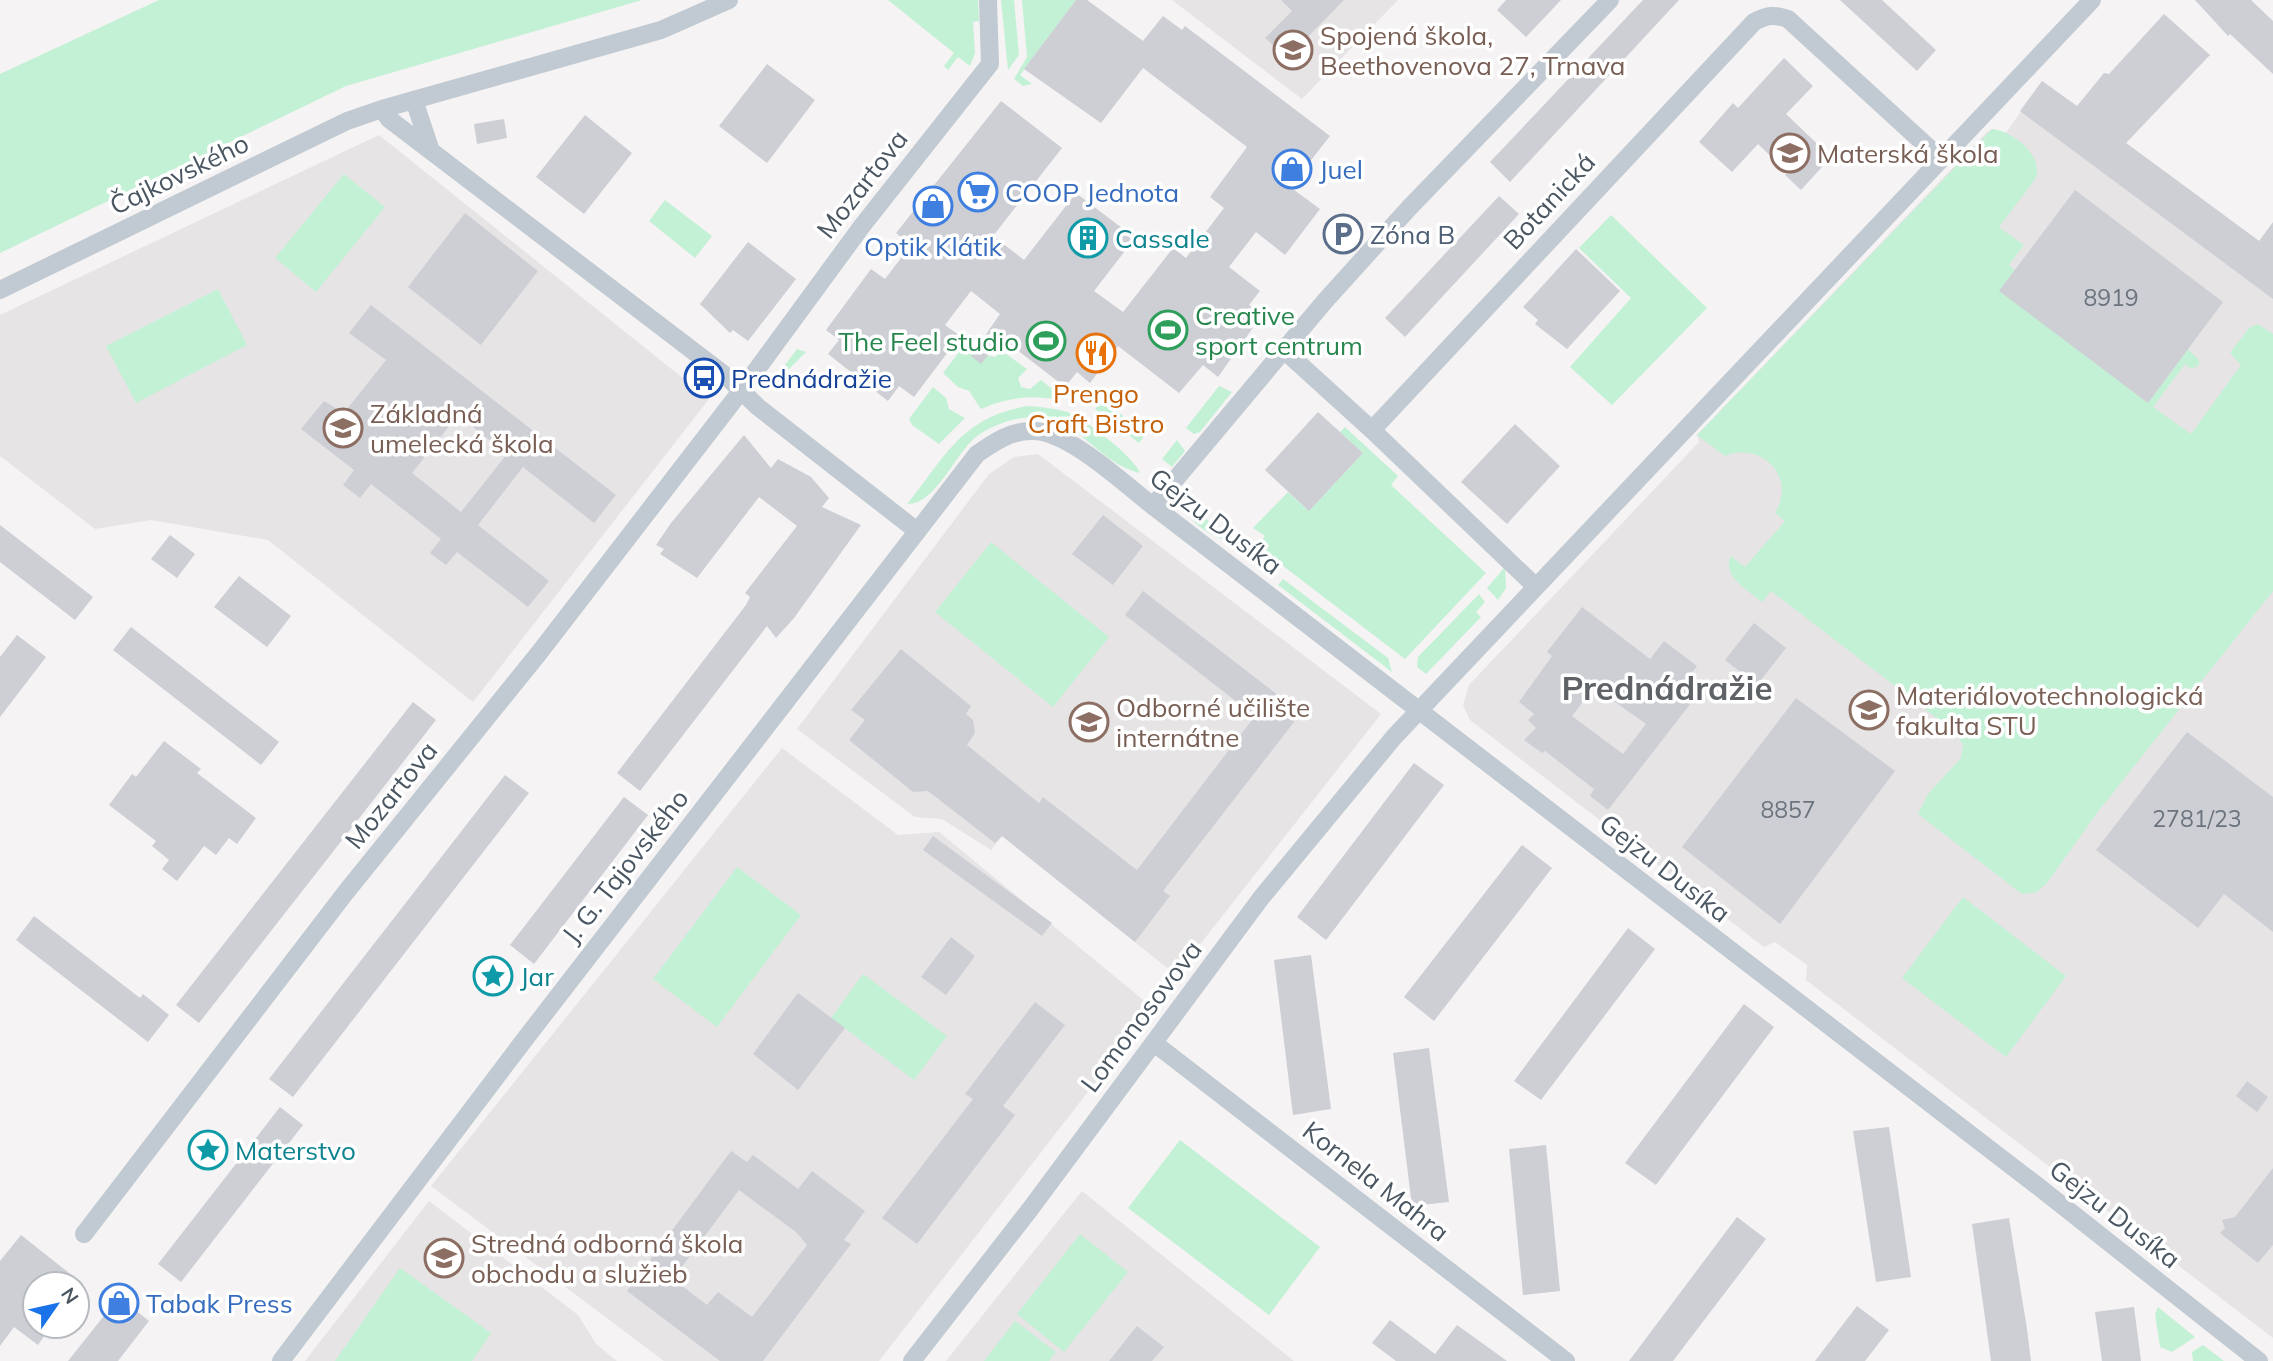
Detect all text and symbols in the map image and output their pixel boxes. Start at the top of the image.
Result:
place label: Spojená škola, Beethovenova 27, Trnava [1320,19,1625,82]
school or university icon: Spojená škola, Beethovenova 27, Trnava [1272,29,1314,71]
street label: Mozartova [809,123,915,245]
street label: Čajkovského [104,126,254,222]
school or university icon: Materská škola [1769,132,1811,174]
place label: Materská škola [1817,137,1999,170]
street label: Botanická [1496,146,1602,256]
shop icon: Juel [1271,148,1313,190]
place label: Juel [1319,153,1363,186]
supermarket icon: COOP Jednota [957,171,999,213]
place label: COOP Jednota [1005,176,1179,209]
shop icon: Optik Klátik [912,185,954,227]
parking icon: Zóna B [1322,213,1364,255]
building icon: Cassale [1067,217,1109,259]
place label: Zóna B [1370,218,1455,251]
place label: Cassale [1115,222,1210,255]
place label: Optik Klátik [864,230,1003,263]
house number: 8919 [2083,283,2139,312]
place label: Creative sport centrum [1195,299,1363,362]
sports icon: Creative sport centrum [1147,309,1189,351]
sports icon: The Feel studio [1025,320,1067,362]
place label: The Feel studio [838,325,1019,358]
restaurant icon: Prengo Craft Bistro [1075,332,1117,374]
bus stop icon: Prednádražie [683,357,725,399]
place label: Prednádražie [731,362,892,395]
place label: Prengo Craft Bistro [1028,377,1164,440]
place label: Základná umelecká škola [370,397,554,460]
school or university icon: Základná umelecká škola [322,407,364,449]
street label: Gejzu Dusíka [1143,461,1289,581]
district label: Prednádražie [1561,667,1773,708]
place label: Materiálovotechnologická fakulta STU [1896,679,2203,742]
school or university icon: Materiálovotechnologická fakulta STU [1848,689,1890,731]
place label: Odborné učilište internátne [1116,691,1310,754]
school or university icon: Odborné učilište internátne [1068,701,1110,743]
street label: Mozartova [338,735,444,855]
street label: J. G. Tajovského [555,782,695,950]
house number: 8857 [1760,795,1816,824]
house number: 2781/23 [2152,804,2242,833]
street label: Gejzu Dusíka [1593,807,1737,929]
street label: Lomonosovova [1073,934,1209,1098]
place icon: Jar [472,955,514,997]
place label: Jar [520,960,554,993]
street label: Kornela Mahra [1296,1114,1456,1248]
place icon: Materstvo [187,1129,229,1171]
place label: Materstvo [235,1134,356,1167]
street label: Gejzu Dusíka [2043,1153,2187,1275]
place label: Stredná odborná škola obchodu a služieb [471,1227,743,1290]
school or university icon: Stredná odborná škola obchodu a služieb [423,1237,465,1279]
north arrow [21,1270,91,1340]
shop icon: Tabak Press [98,1282,140,1324]
text: N [56,1283,84,1308]
place label: Tabak Press [146,1287,293,1320]

